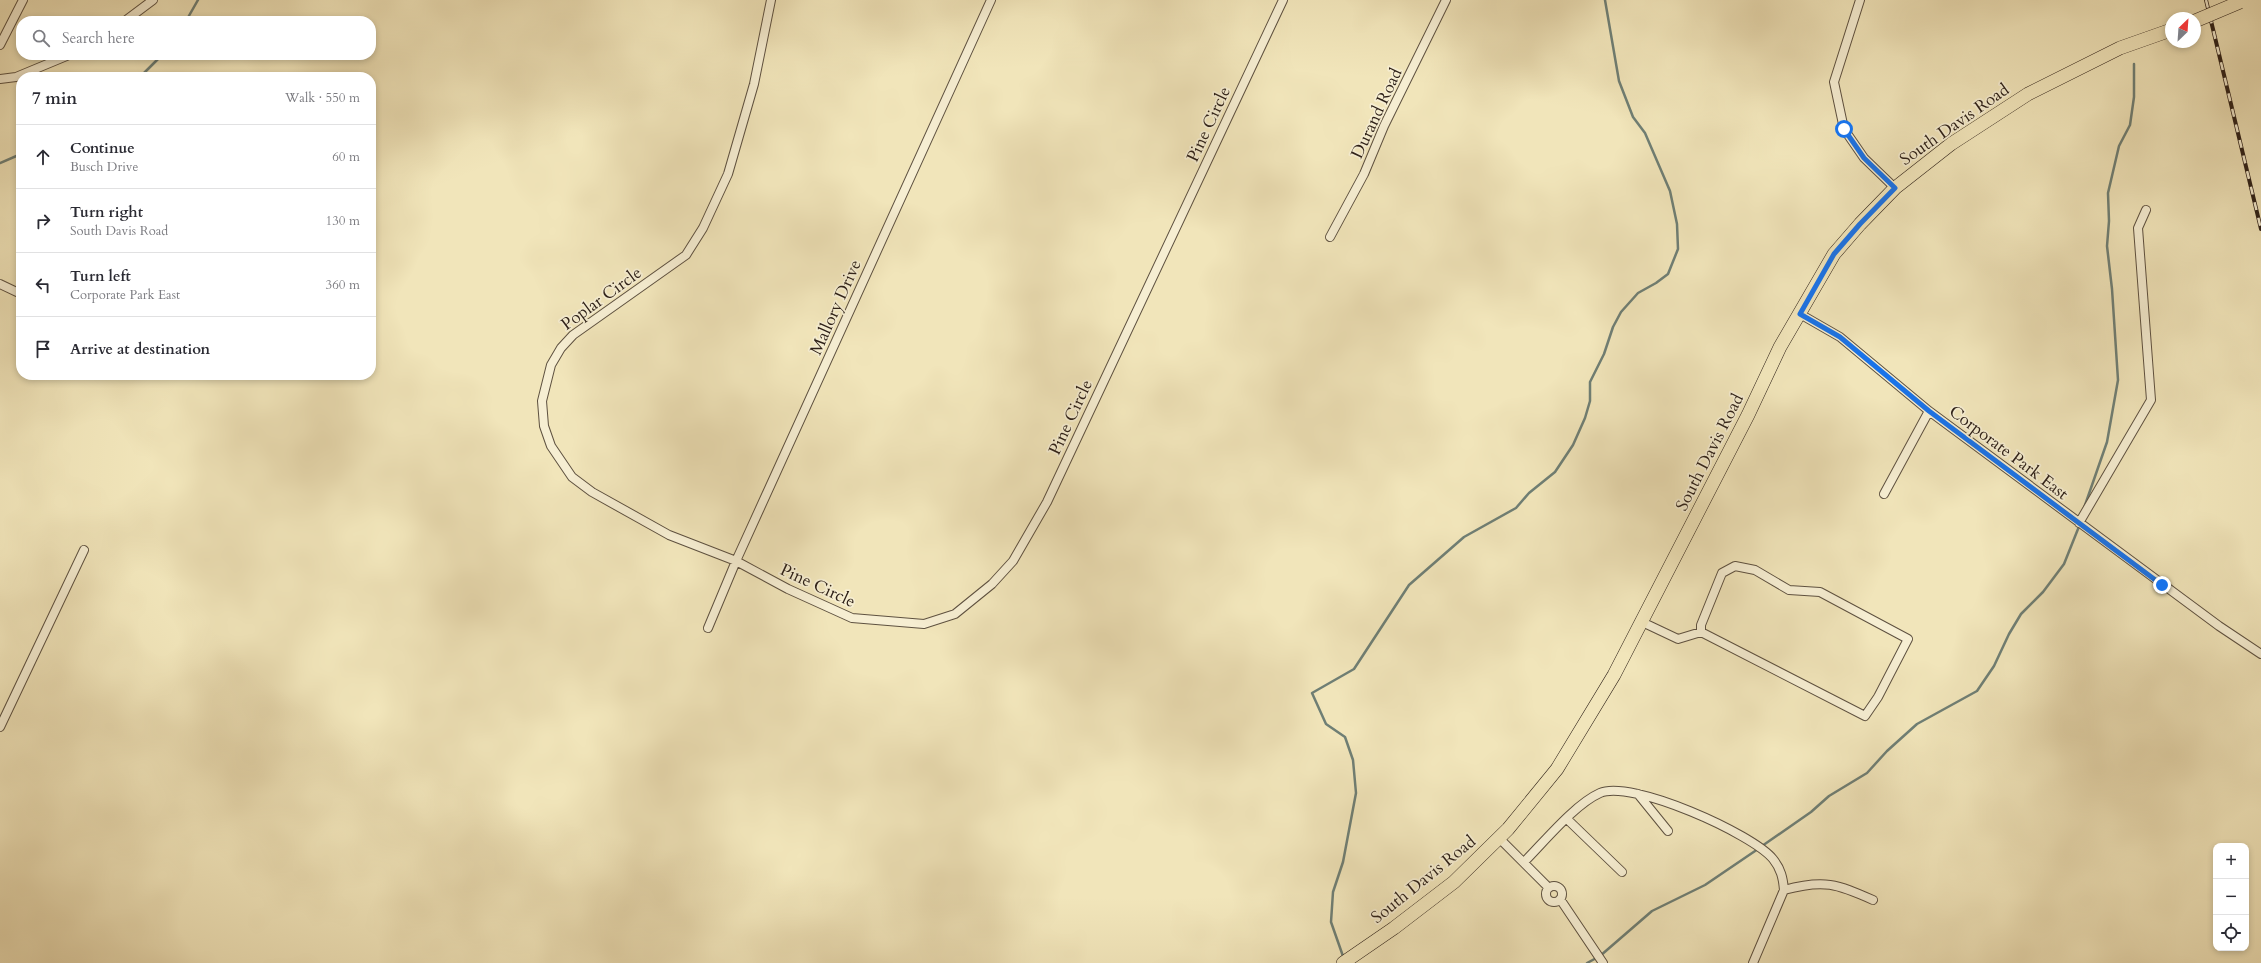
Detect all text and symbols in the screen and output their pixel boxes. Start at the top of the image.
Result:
north arrow [2165,12,2201,48]
search box [16,16,376,60]
icon: search [30,27,52,49]
text: Search here [62,28,135,48]
street label: Durand Road [1345,64,1407,162]
street label: South Davis Road [1895,78,2014,171]
street label: Pine Circle [1181,83,1236,166]
text: 7 min [32,87,77,110]
text: Walk · 550 m [285,89,360,107]
route start [1835,120,1853,138]
text: Continue [70,138,135,158]
icon: ahead [32,146,54,168]
text: 60 m [332,148,360,166]
text: Busch Drive [70,158,138,176]
text: Turn right [70,202,143,222]
icon: right [32,210,54,232]
text: 130 m [326,212,360,230]
text: South Davis Road [70,222,168,240]
street label: Mallory Drive [804,256,867,359]
street label: Poplar Circle [556,261,646,335]
text: Turn left [70,266,131,286]
icon: left [32,274,54,296]
text: 360 m [326,276,360,294]
text: Corporate Park East [70,286,180,304]
icon: arrive [32,338,54,360]
text: Arrive at destination [70,339,210,359]
street label: Pine Circle [1043,376,1098,459]
street label: South Davis Road [1670,390,1749,515]
street label: Corporate Park East [1944,400,2074,505]
street label: Pine Circle [776,558,859,613]
route end [2153,576,2171,594]
street label: South Davis Road [1366,830,1480,929]
map controls [2213,843,2249,951]
button: + [2213,843,2249,879]
button: − [2213,879,2249,915]
button: locate [2213,915,2249,951]

